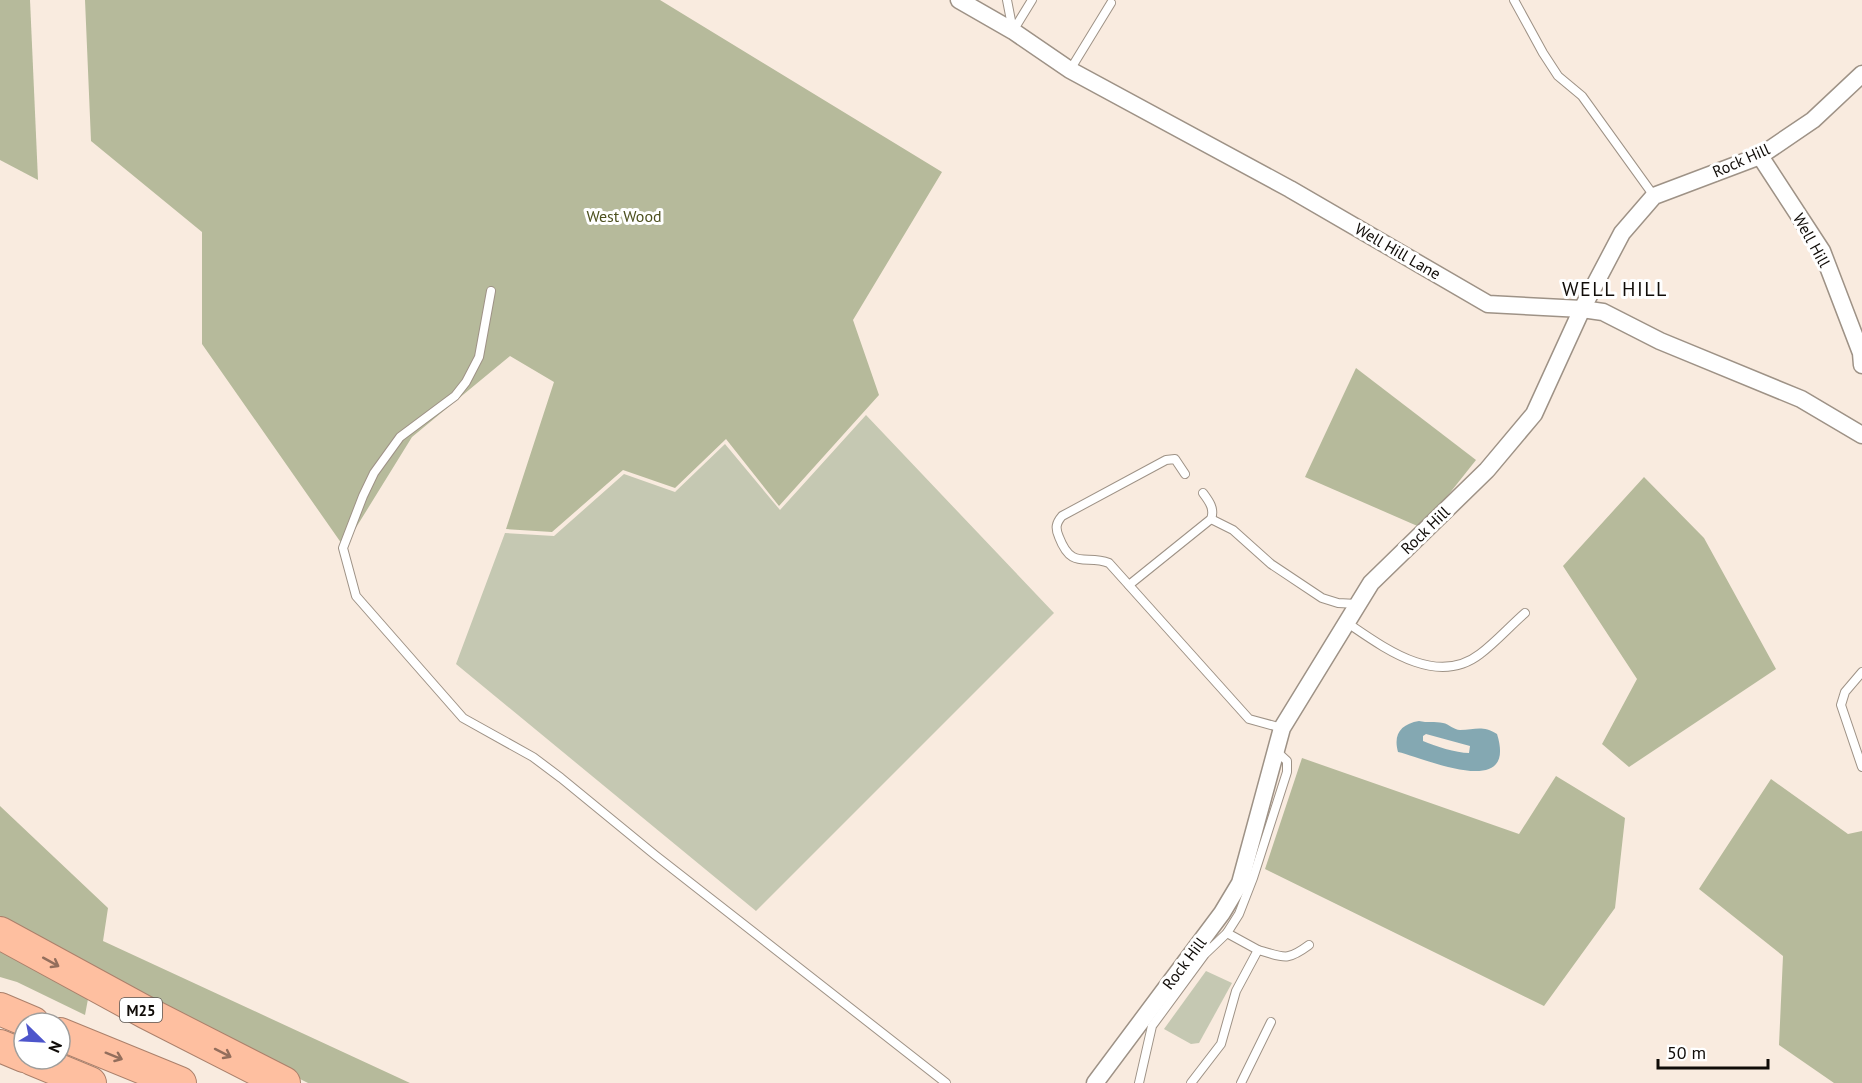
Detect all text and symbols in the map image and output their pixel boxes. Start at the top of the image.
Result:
street label: Rock Hill [1709,138,1773,181]
park label: West Wood [586,206,662,226]
street label: Well Hill [1789,209,1835,271]
street label: Well Hill Lane [1352,218,1444,284]
district label: WELL HILL [1562,276,1668,302]
street label: Rock Hill [1396,502,1454,558]
street label: Rock Hill [1158,933,1210,993]
one-way arrow [42,956,59,968]
road number: M25 [120,998,162,1022]
north arrow [12,1011,72,1071]
scale bar [1658,1032,1768,1070]
text: N [44,1038,67,1056]
text: 50 m [1667,1041,1706,1064]
one-way arrow [214,1048,232,1059]
one-way arrow [104,1051,123,1062]

